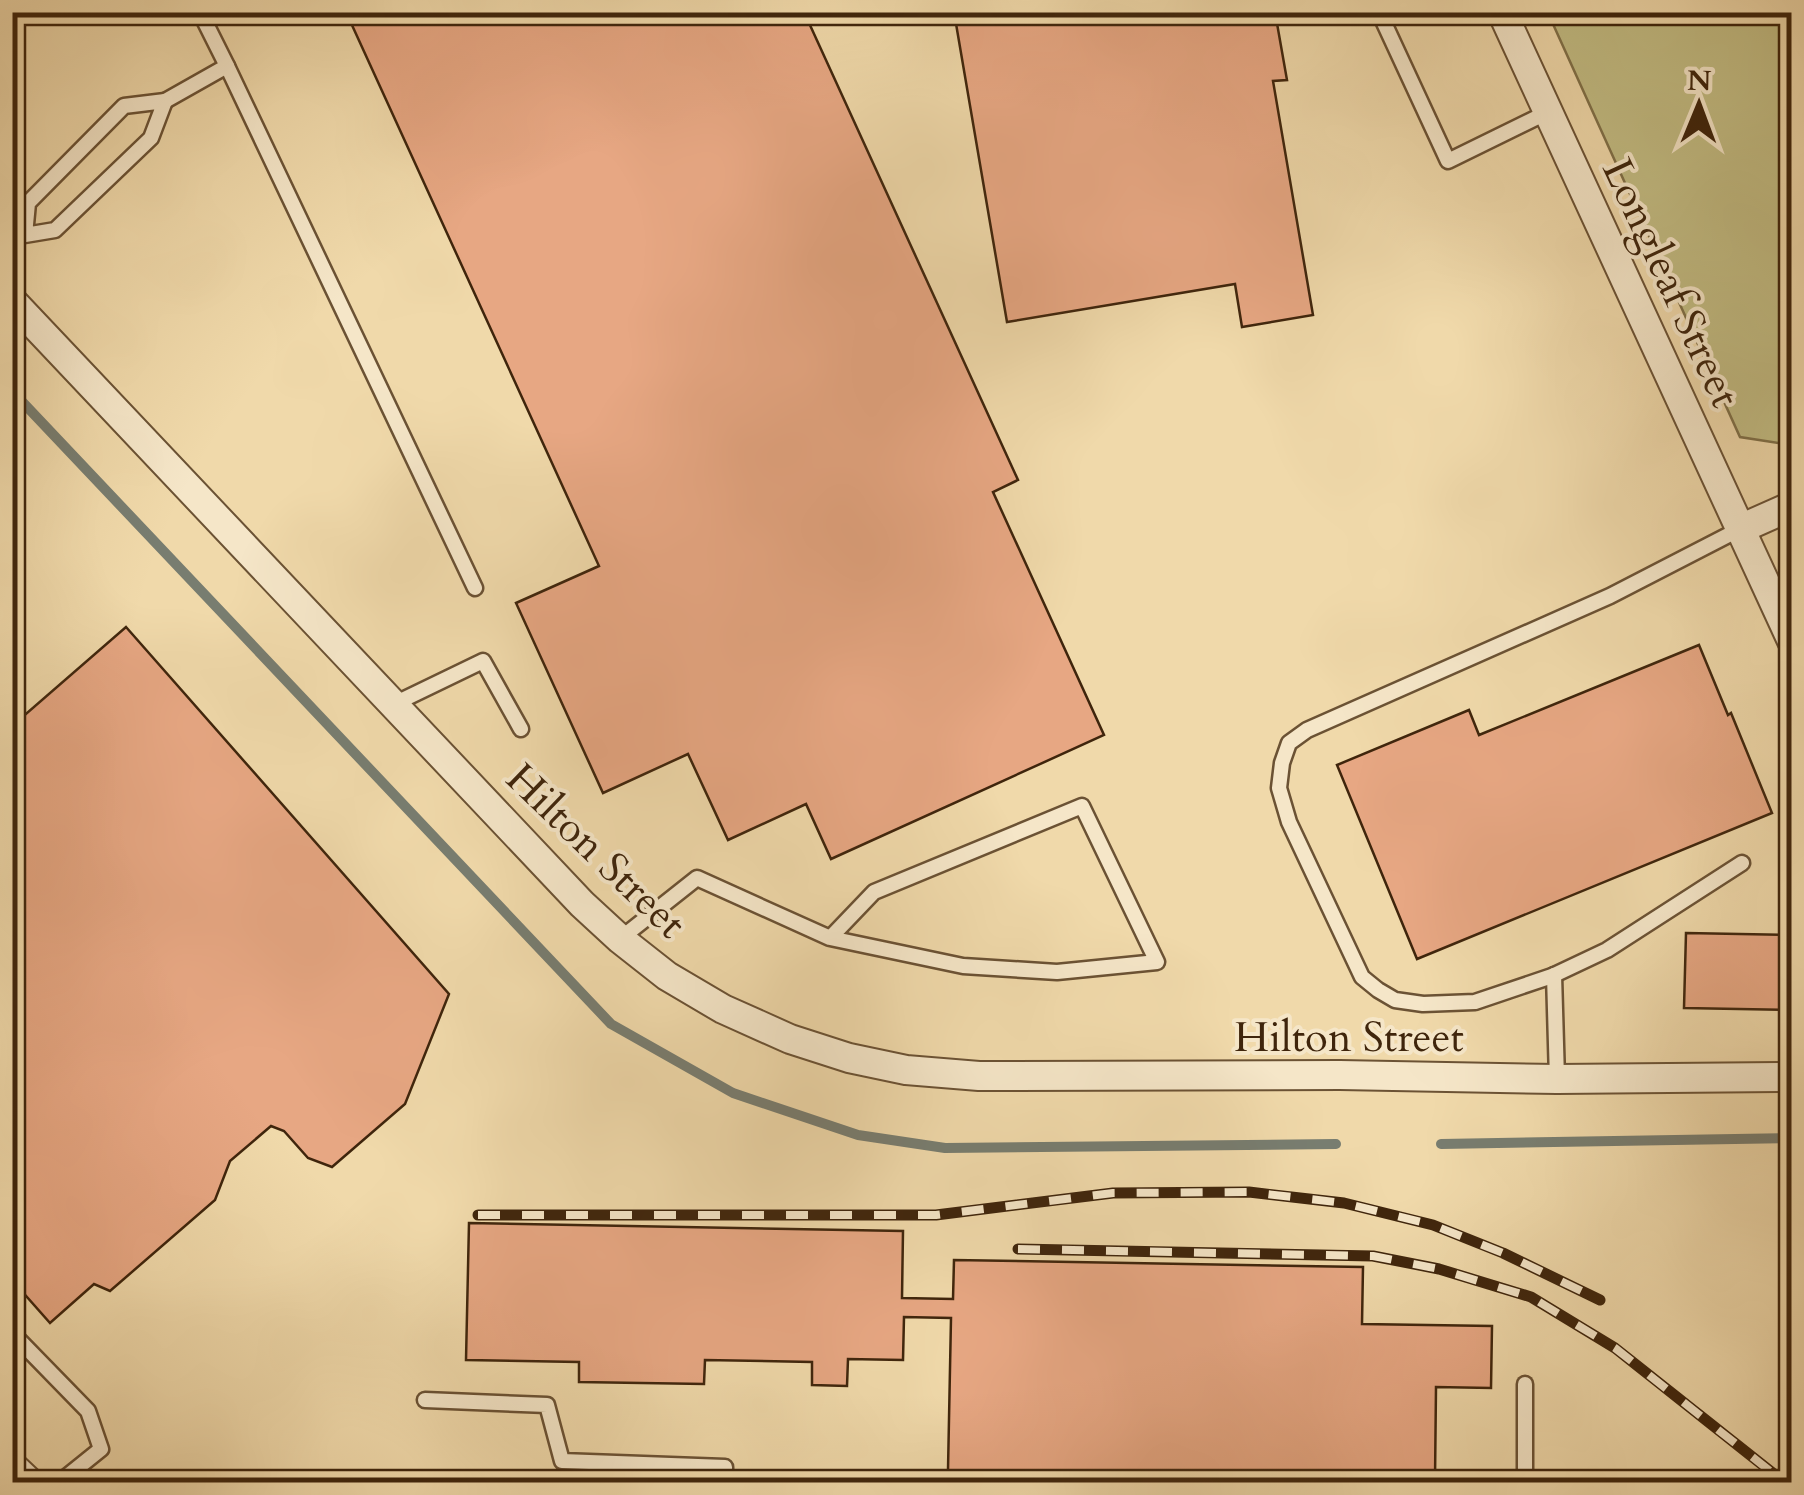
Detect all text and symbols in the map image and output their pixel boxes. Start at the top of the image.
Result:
north arrow [1649,55,1749,155]
text: N [1687,62,1712,100]
street label: Longleaf Street [1588,149,1754,417]
street label: Hilton Street [494,751,698,951]
street label: Hilton Street [1234,1009,1464,1066]

